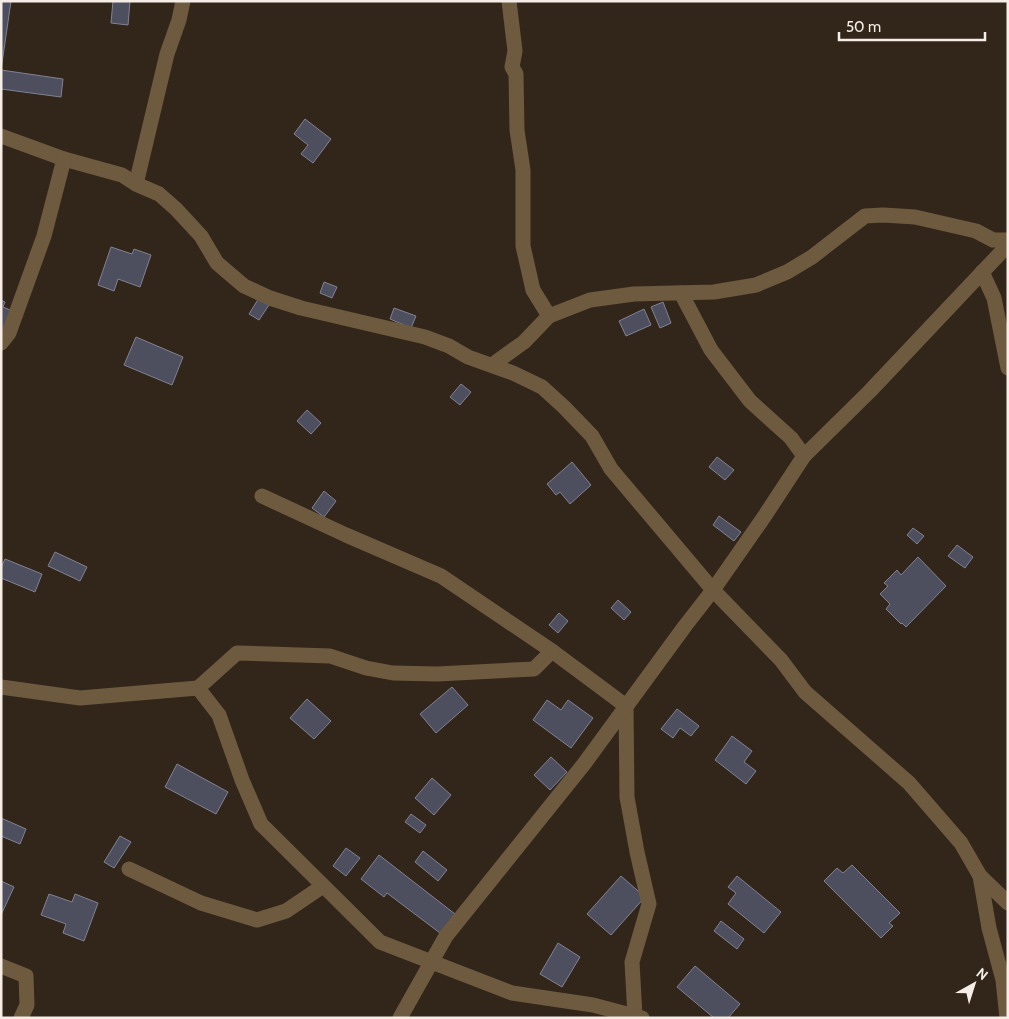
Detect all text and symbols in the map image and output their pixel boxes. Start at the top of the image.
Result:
scale bar [839,10,985,42]
text: 50 m [846,18,881,36]
north arrow [949,959,999,1009]
text: N [973,964,992,984]

